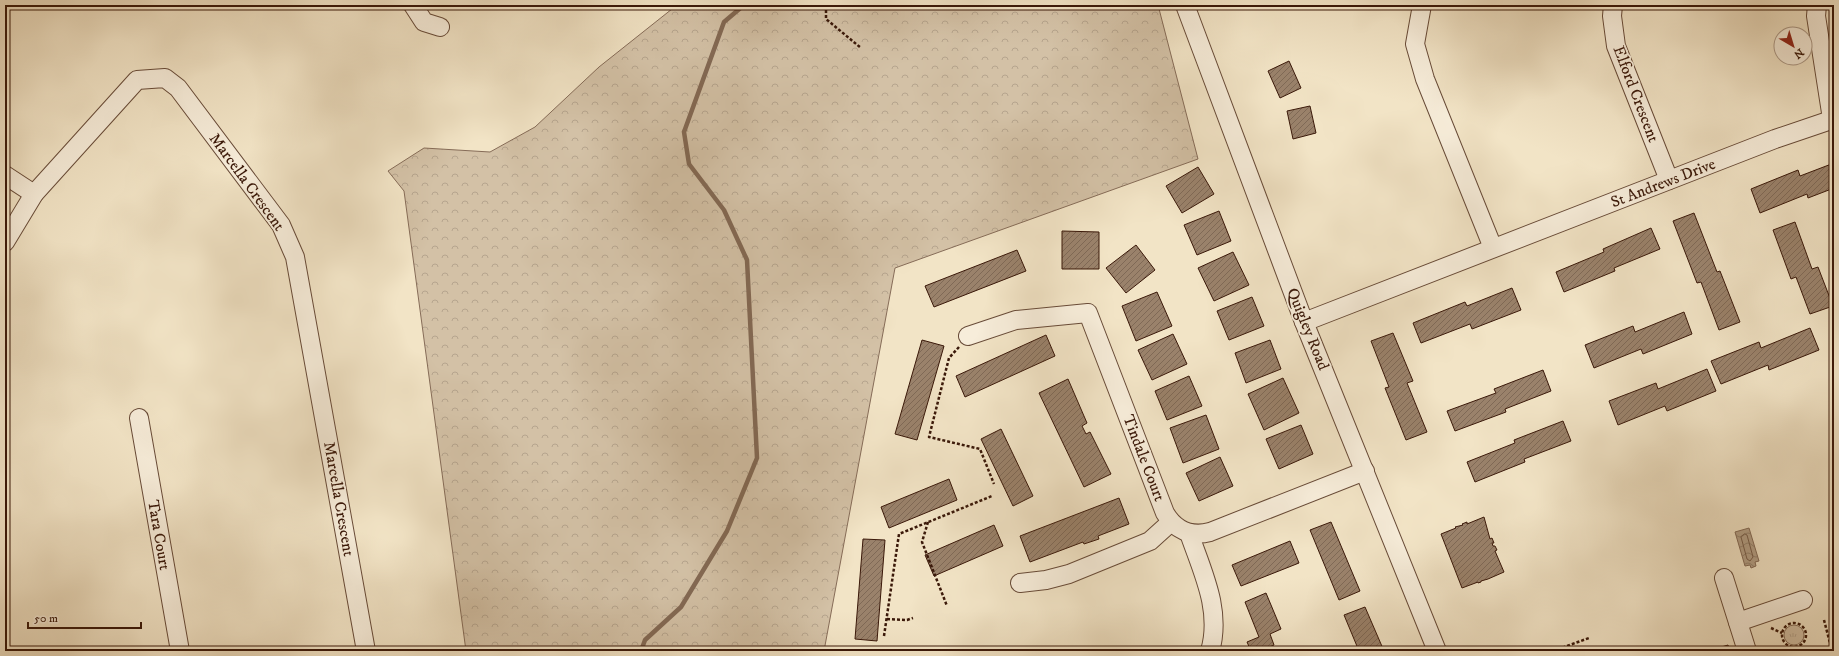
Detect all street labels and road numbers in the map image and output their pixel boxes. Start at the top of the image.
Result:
street label: Elford Crescent [1608,43,1664,145]
street label: Marcella Crescent [205,129,289,235]
street label: St Andrews Drive [1608,154,1719,212]
street label: Quigley Road [1282,285,1334,373]
street label: Tindale Court [1118,412,1170,504]
street label: Marcella Crescent [319,440,359,558]
street label: Tara Court [143,498,175,572]

